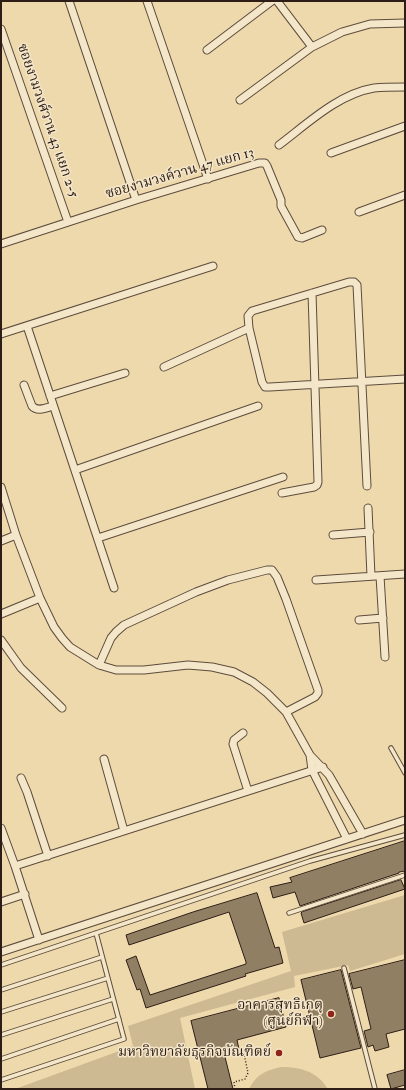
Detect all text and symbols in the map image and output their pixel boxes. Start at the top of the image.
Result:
street label: ซอยงามวงศ์วาน 43 แยก 2-5 [13,42,81,200]
street label: ซอยงามวงค์วาน 47 แยก 13 [104,145,256,203]
place label: อาคารสุทธิเกตุ (ศูนย์กีฬา) [237,998,323,1030]
marker: อาคารสุทธิเกตุ (ศูนย์กีฬา) [326,1009,336,1019]
place label: มหาวิทยาลัยธุรกิจบัณฑิตย์ [118,1045,271,1061]
marker: มหาวิทยาลัยธุรกิจบัณฑิตย์ [274,1048,284,1058]

